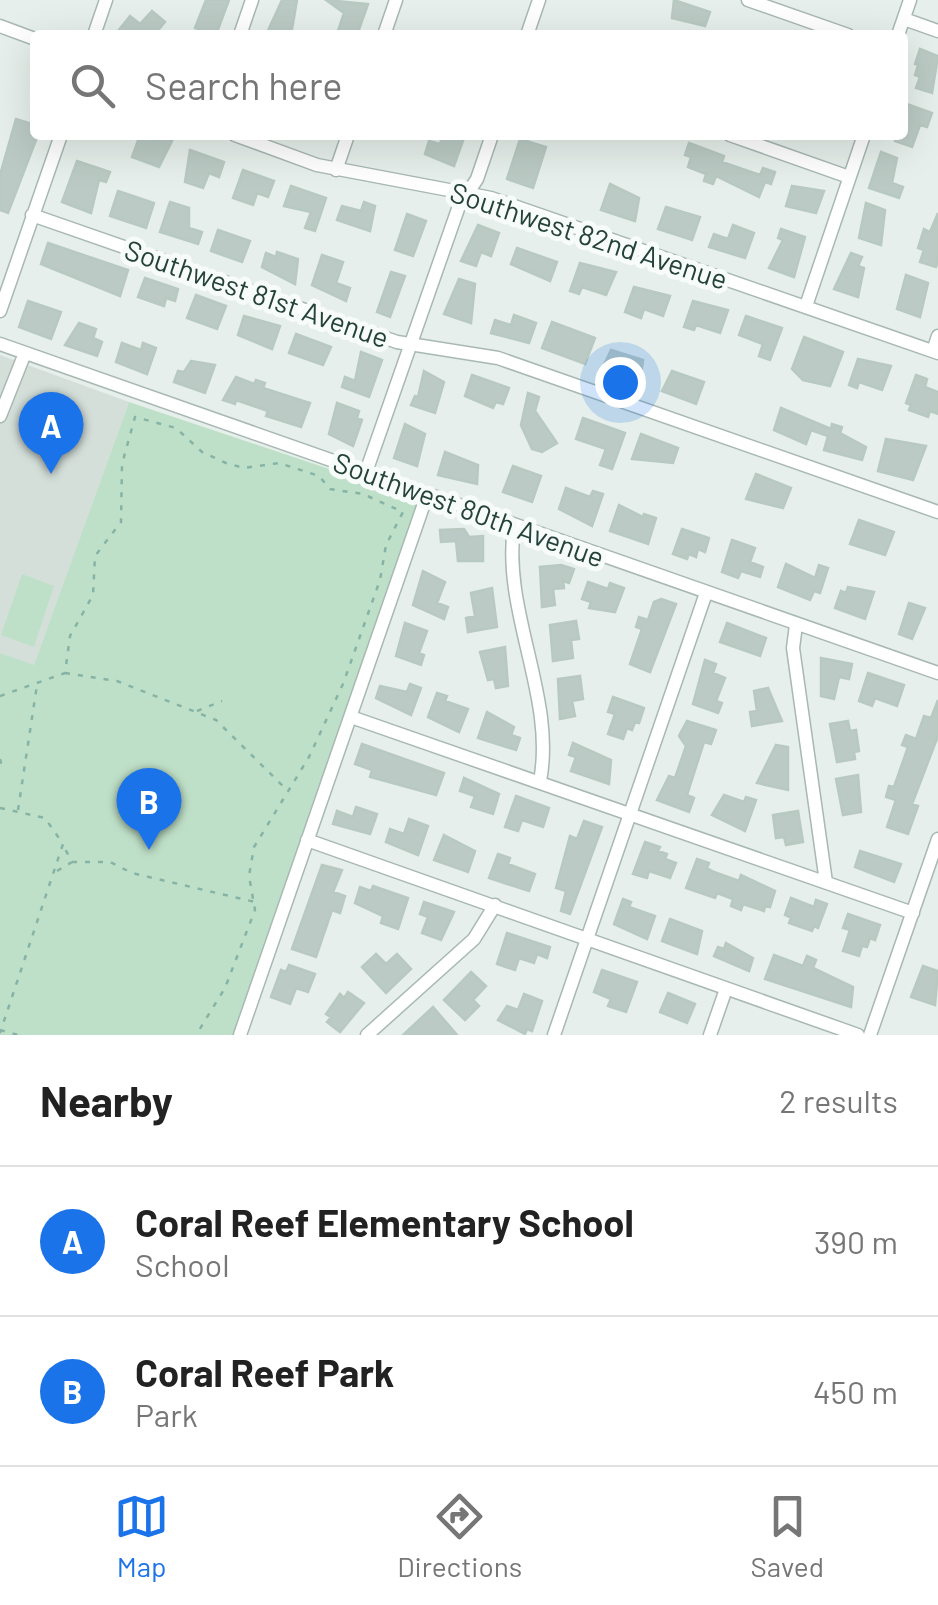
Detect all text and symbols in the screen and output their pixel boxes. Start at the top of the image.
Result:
search box [30,30,908,140]
icon: search [65,58,120,113]
text: Search here [145,62,343,108]
street label: Southwest 82nd Avenue [446,174,732,296]
street label: Southwest 81st Avenue [120,232,394,354]
your location [595,357,646,408]
pin: A [18,392,84,474]
street label: Southwest 80th Avenue [329,444,609,574]
pin: B [116,768,182,850]
text: Nearby [40,1075,173,1125]
text: 2 results [779,1081,898,1119]
text: Coral Reef Elementary School [135,1199,634,1245]
text: A [62,1222,83,1260]
text: 390 m [814,1222,898,1260]
text: School [135,1245,230,1283]
text: Coral Reef Park [135,1349,394,1395]
text: B [63,1372,82,1410]
text: 450 m [813,1372,898,1410]
text: Park [135,1395,198,1433]
tab: Map [114,1489,169,1583]
tab: Directions [397,1489,522,1583]
tab: Saved [750,1489,824,1583]

